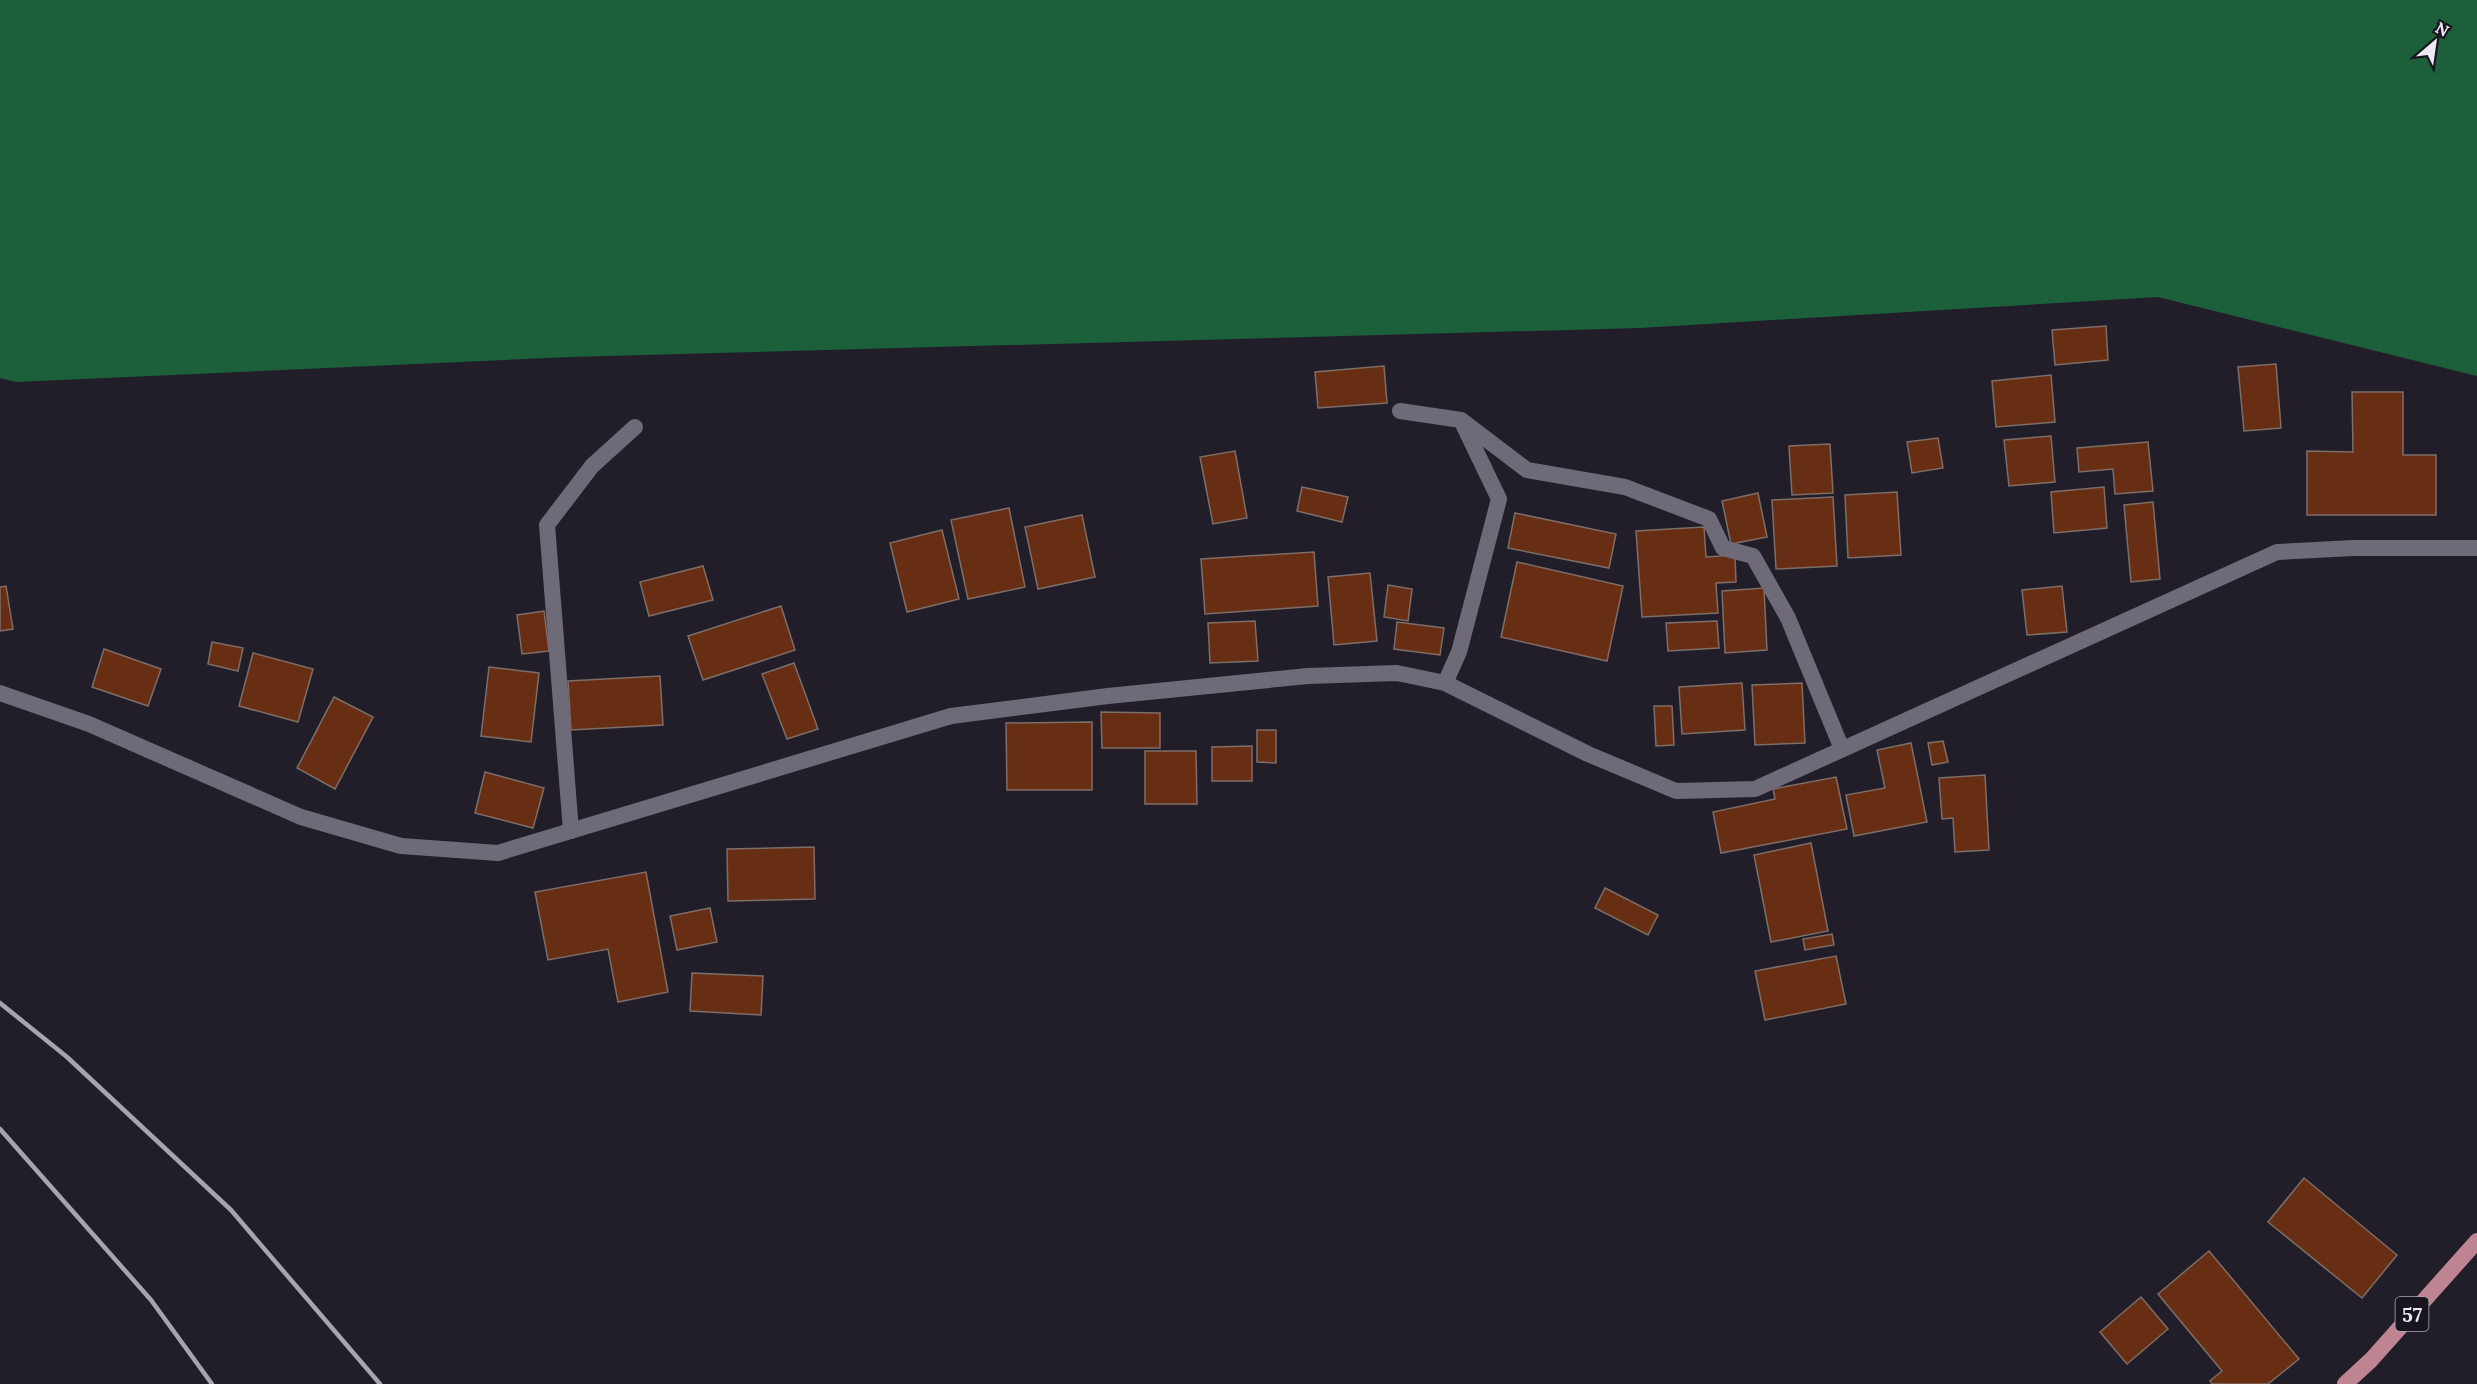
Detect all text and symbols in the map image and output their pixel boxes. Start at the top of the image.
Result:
north arrow [2405,12,2465,72]
text: N [2432,17,2453,41]
road number: 57 [2396,1297,2428,1331]

